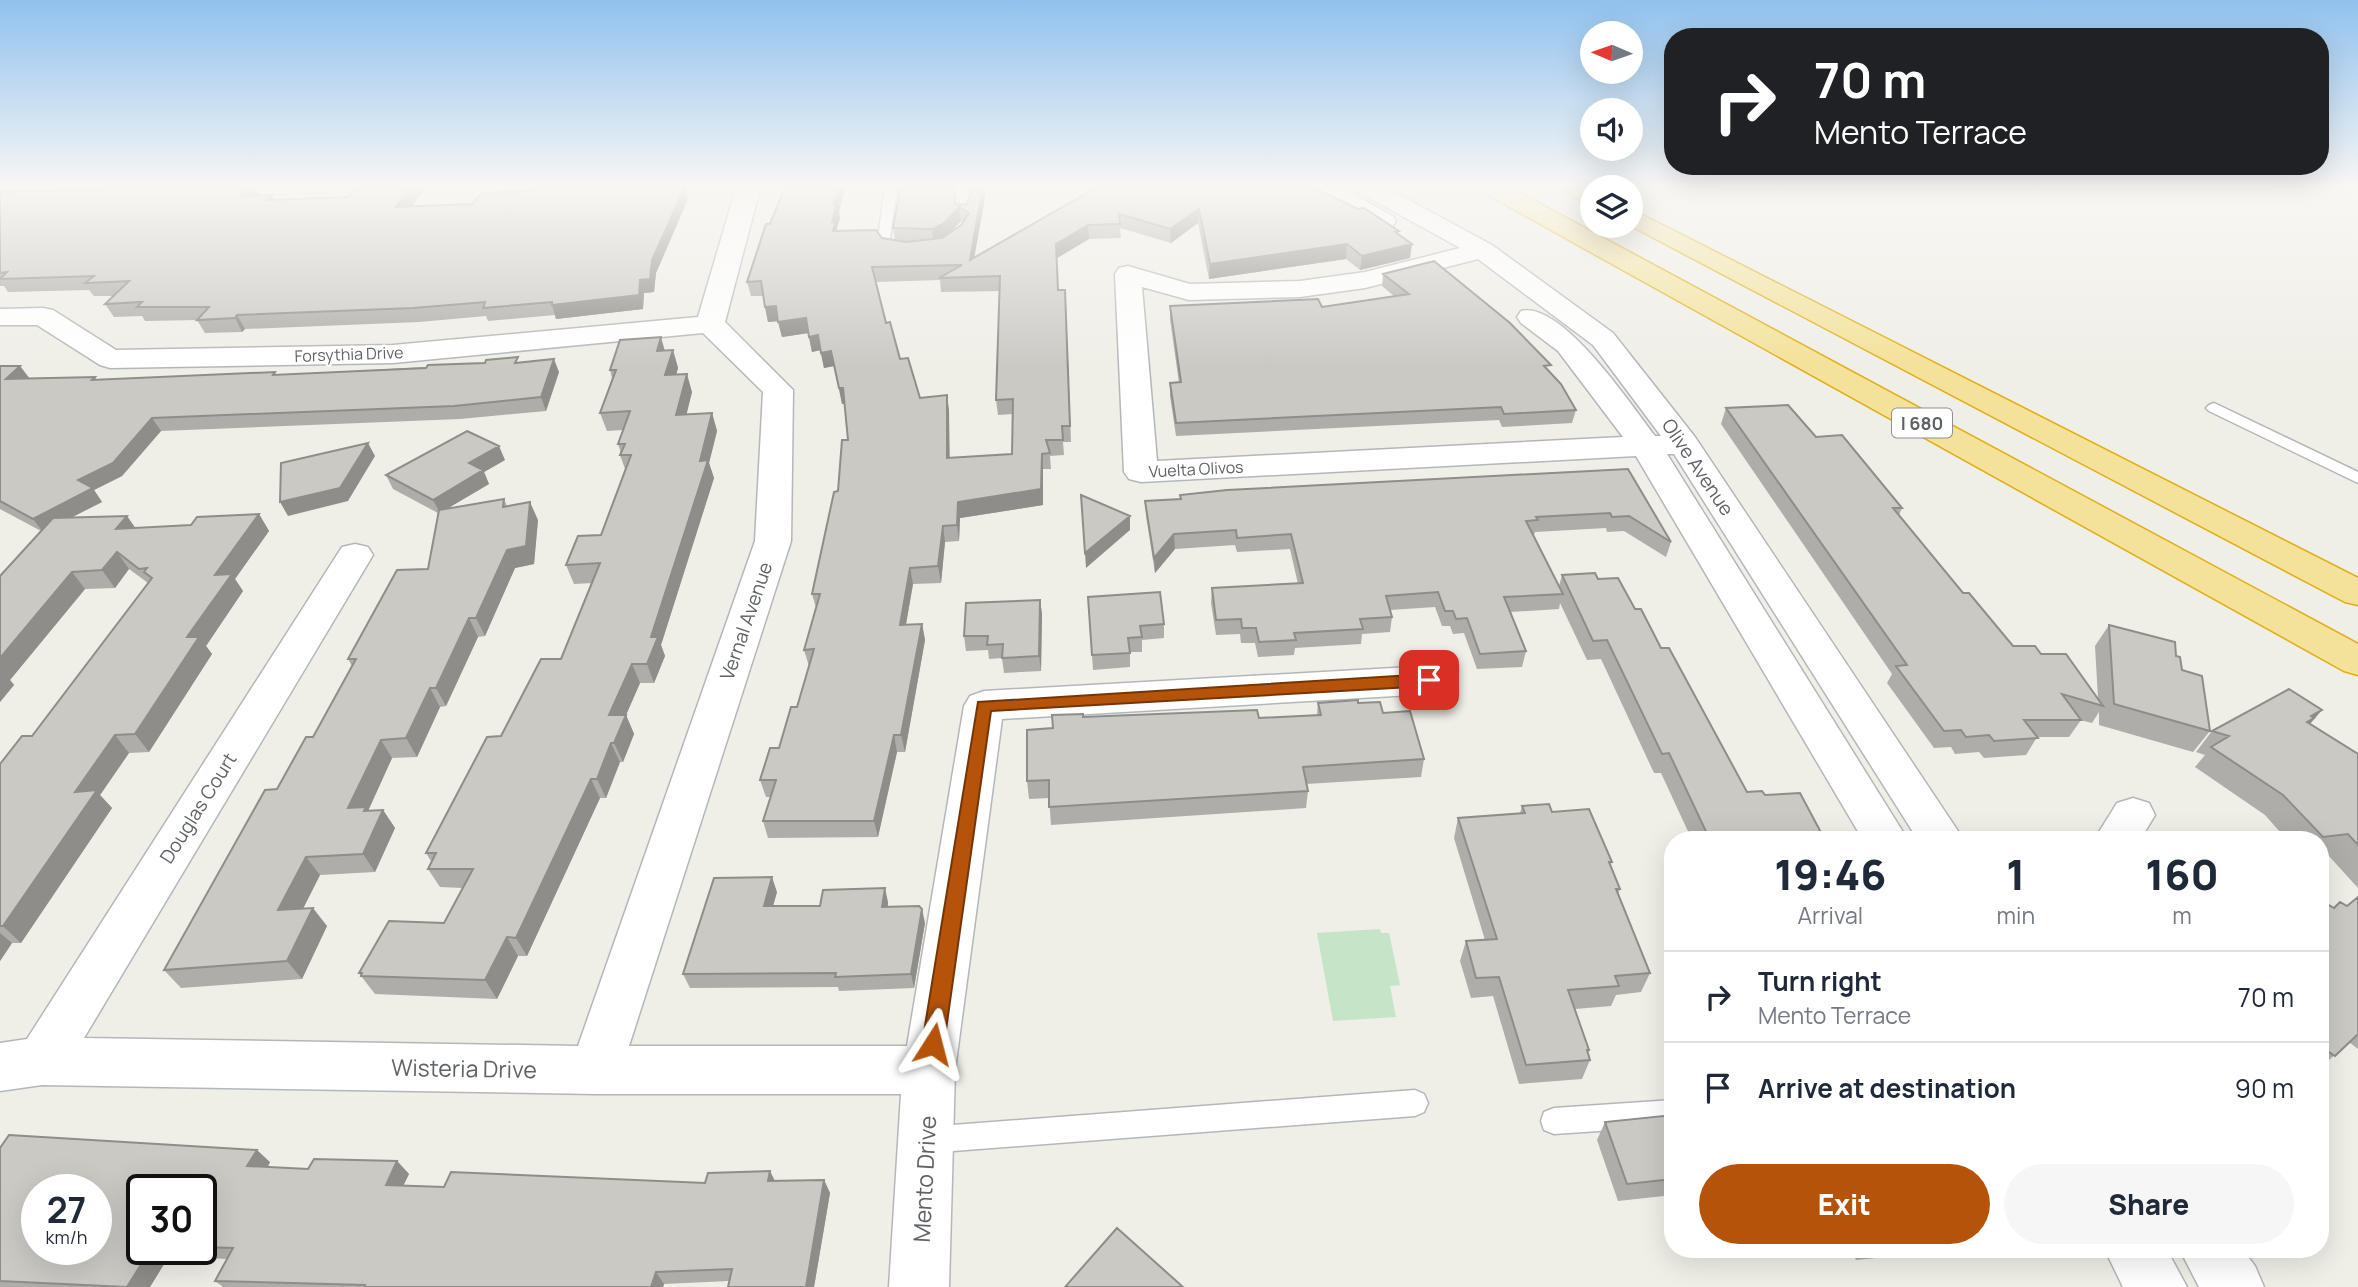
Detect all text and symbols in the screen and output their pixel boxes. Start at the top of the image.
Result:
north arrow [1580,21,1643,84]
map controls [1580,21,1643,238]
text: 70 m [1814,46,1926,113]
icon: right [1699,56,1790,147]
button: sound [1580,98,1643,161]
text: Mento Terrace [1814,110,2027,154]
button: layers [1580,175,1643,238]
street label: Forsythia Drive [294,341,404,367]
road number: I 680 [1892,408,1952,438]
street label: Olive Avenue [1656,413,1740,521]
street label: Vuelta Olivos [1148,456,1244,482]
street label: Vernal Avenue [714,558,778,684]
pin [1399,650,1459,710]
icon: arrive [1410,661,1448,699]
street label: Douglas Court [154,748,242,868]
text: 19:46 [1774,845,1886,903]
text: 1 [2006,845,2025,903]
text: 160 [2145,845,2219,903]
text: Arrival [1797,899,1863,931]
text: min [1997,899,2035,931]
text: m [2172,899,2192,931]
text: Turn right [1758,963,1882,999]
icon: right [1699,978,1737,1016]
text: 70 m [2238,979,2294,1015]
text: Mento Terrace [1758,999,1911,1031]
position arrow [896,1007,970,1081]
street label: Wisteria Drive [391,1051,537,1085]
icon: arrive [1699,1069,1737,1107]
text: Arrive at destination [1758,1070,2016,1106]
text: 90 m [2235,1070,2294,1106]
street label: Mento Drive [905,1115,943,1243]
button: Exit [1699,1164,1990,1244]
button: Share [2004,1164,2294,1244]
speed limit sign: 30 [126,1174,217,1265]
text: 27 [47,1186,86,1234]
text: km/h [46,1225,87,1249]

